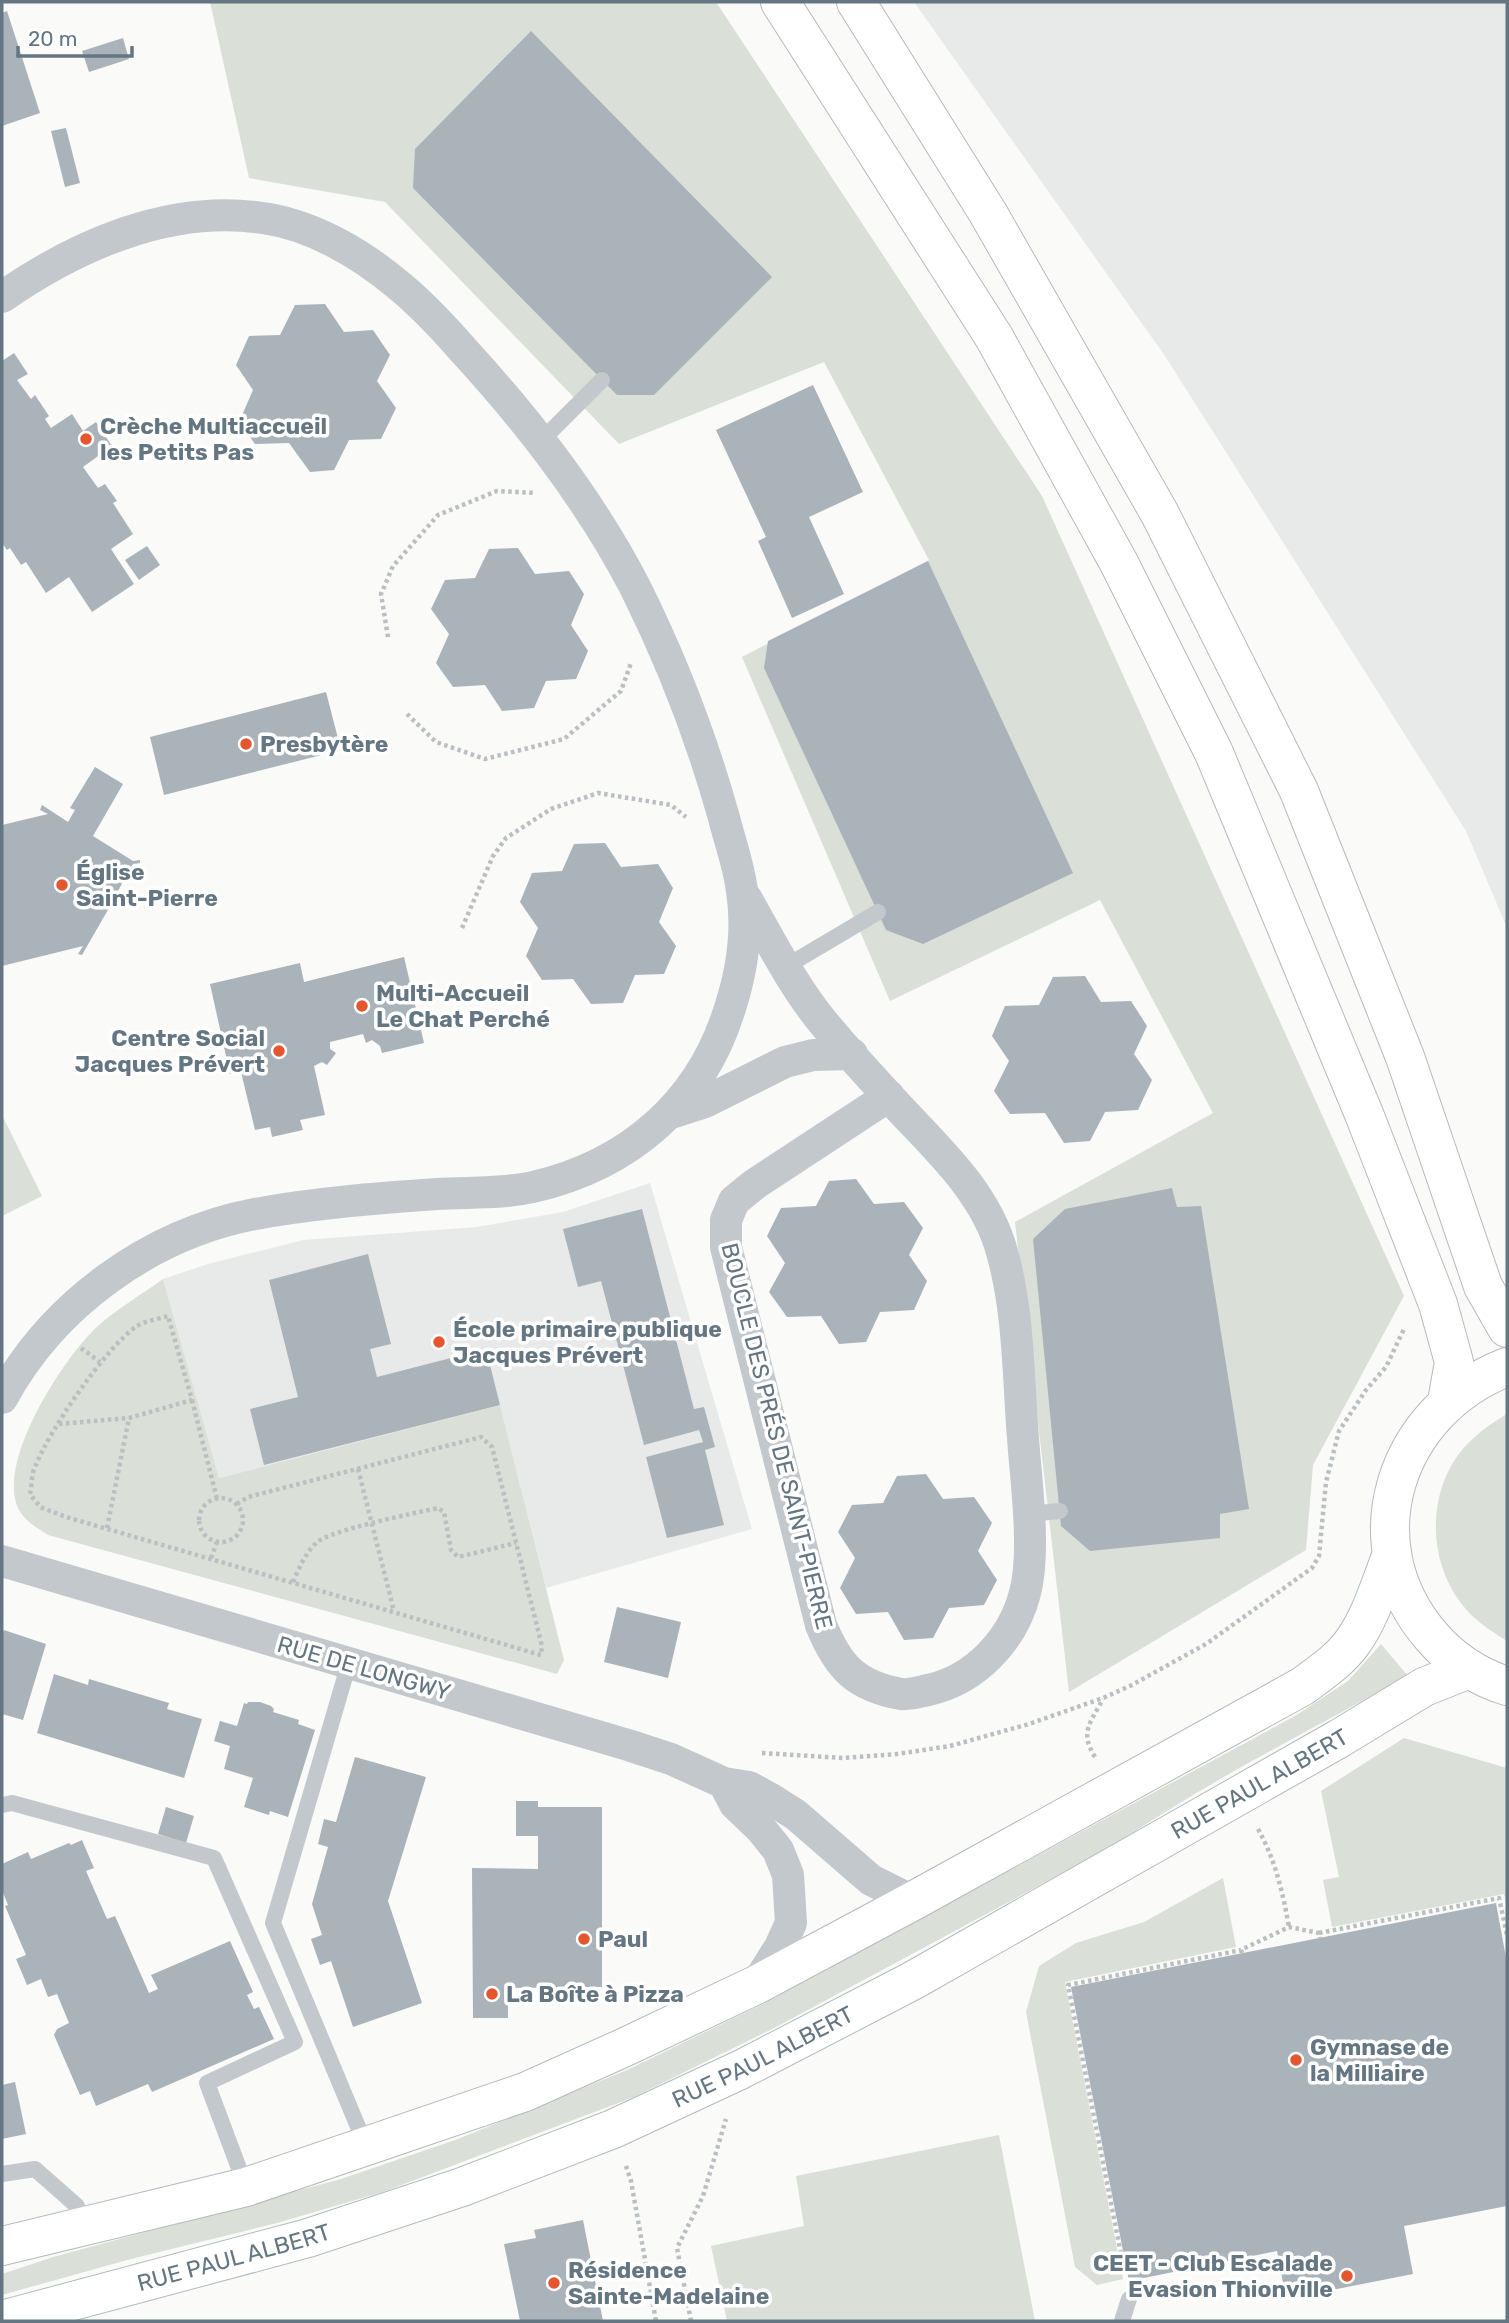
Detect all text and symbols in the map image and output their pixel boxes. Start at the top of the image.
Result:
scale bar [18,14,131,58]
text: 20 m [28,26,77,51]
place label: Crèche Multiaccueil les Petits Pas [100,412,327,466]
marker: Crèche Multiaccueil les Petits Pas [78,431,94,447]
place label: Presbytère [260,730,388,758]
marker: Presbytère [238,736,254,752]
place label: Église Saint-Pierre [76,858,218,912]
marker: Église Saint-Pierre [54,877,70,893]
place label: Multi-Accueil Le Chat Perché [376,979,550,1033]
marker: Multi-Accueil Le Chat Perché [354,998,370,1014]
place label: Centre Social Jacques Prévert [75,1024,265,1078]
marker: Centre Social Jacques Prévert [271,1043,287,1059]
street label: BOUCLE DES PRÉS DE SAINT-PIERRE [715,1240,839,1632]
place label: École primaire publique Jacques Prévert [453,1315,722,1369]
marker: École primaire publique Jacques Prévert [431,1334,447,1350]
street label: RUE DE LONGWY [274,1630,454,1706]
street label: RUE PAUL ALBERT [1166,1722,1353,1845]
place label: Paul [598,1925,648,1953]
marker: Paul [576,1931,592,1947]
place label: La Boîte à Pizza [506,1980,684,2008]
marker: La Boîte à Pizza [484,1986,500,2002]
street label: RUE PAUL ALBERT [668,2000,858,2114]
place label: Gymnase de la Milliaire [1310,2033,1449,2087]
marker: Gymnase de la Milliaire [1288,2052,1304,2068]
street label: RUE PAUL ALBERT [134,2218,334,2297]
place label: CEET - Club Escalade Evasion Thionville [1093,2249,1333,2303]
place label: Résidence Sainte-Madelaine [568,2256,769,2310]
marker: CEET - Club Escalade Evasion Thionville [1339,2268,1355,2284]
marker: Résidence Sainte-Madelaine [546,2275,562,2291]

